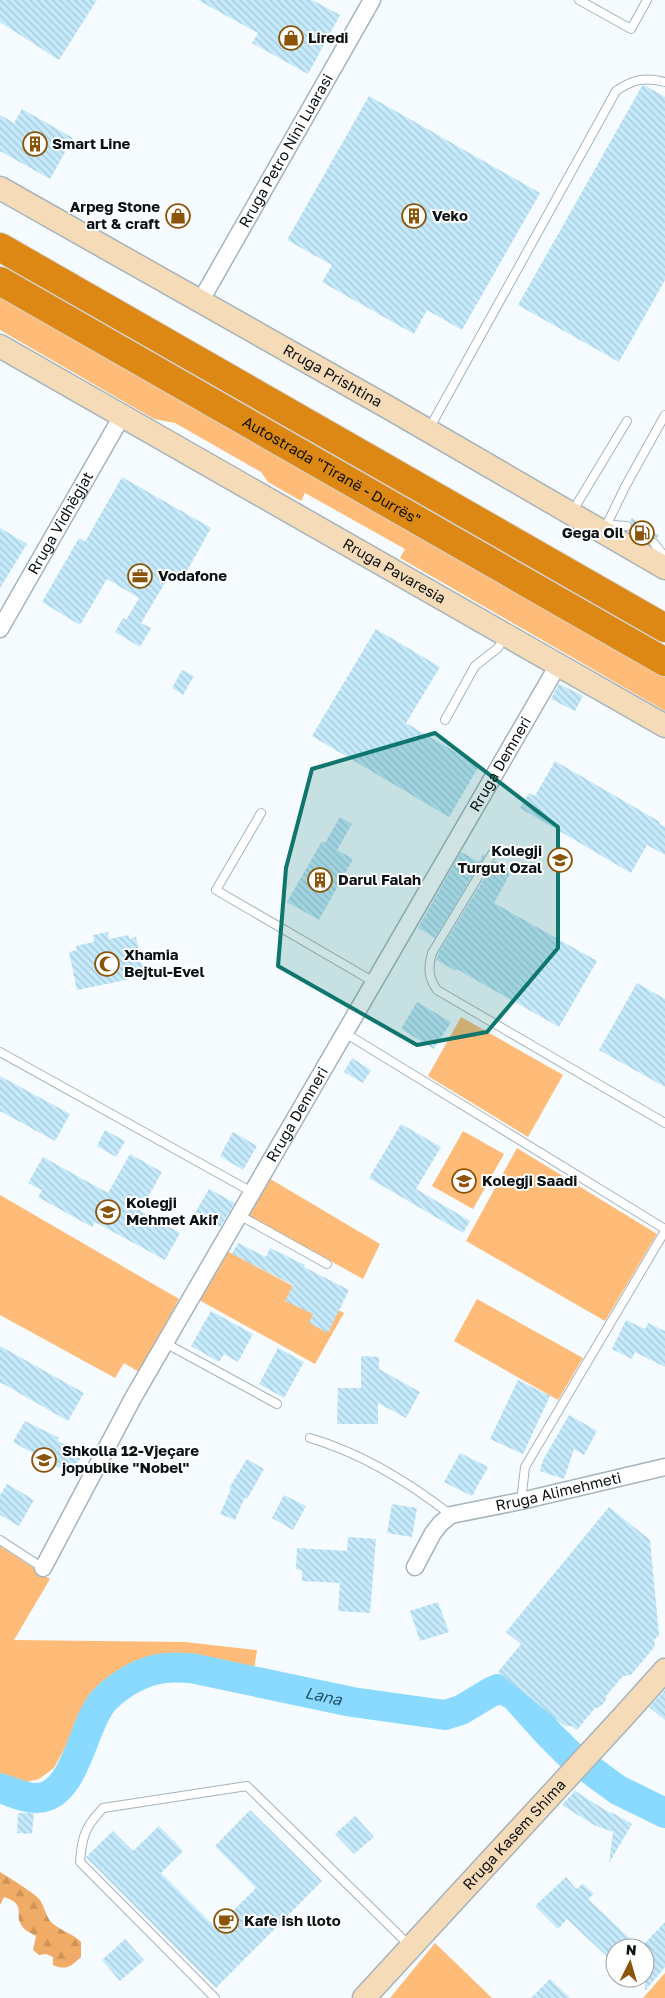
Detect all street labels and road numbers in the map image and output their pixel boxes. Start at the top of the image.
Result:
street label: Rruga Petro Nini Luarasi [234,70,336,230]
street label: Rruga Prishtina [280,340,386,410]
street label: Autostrada "Tiranë - Durrës" [240,412,424,528]
street label: Rruga Vidhëgjat [23,468,96,577]
street label: Rruga Pavaresia [340,534,449,607]
street label: Rruga Demneri [465,713,534,814]
street label: Rruga Demneri [262,1063,331,1165]
street label: Rruga Alimehmeti [494,1468,623,1514]
street label: Rruga Kasem Shima [458,1775,569,1893]

